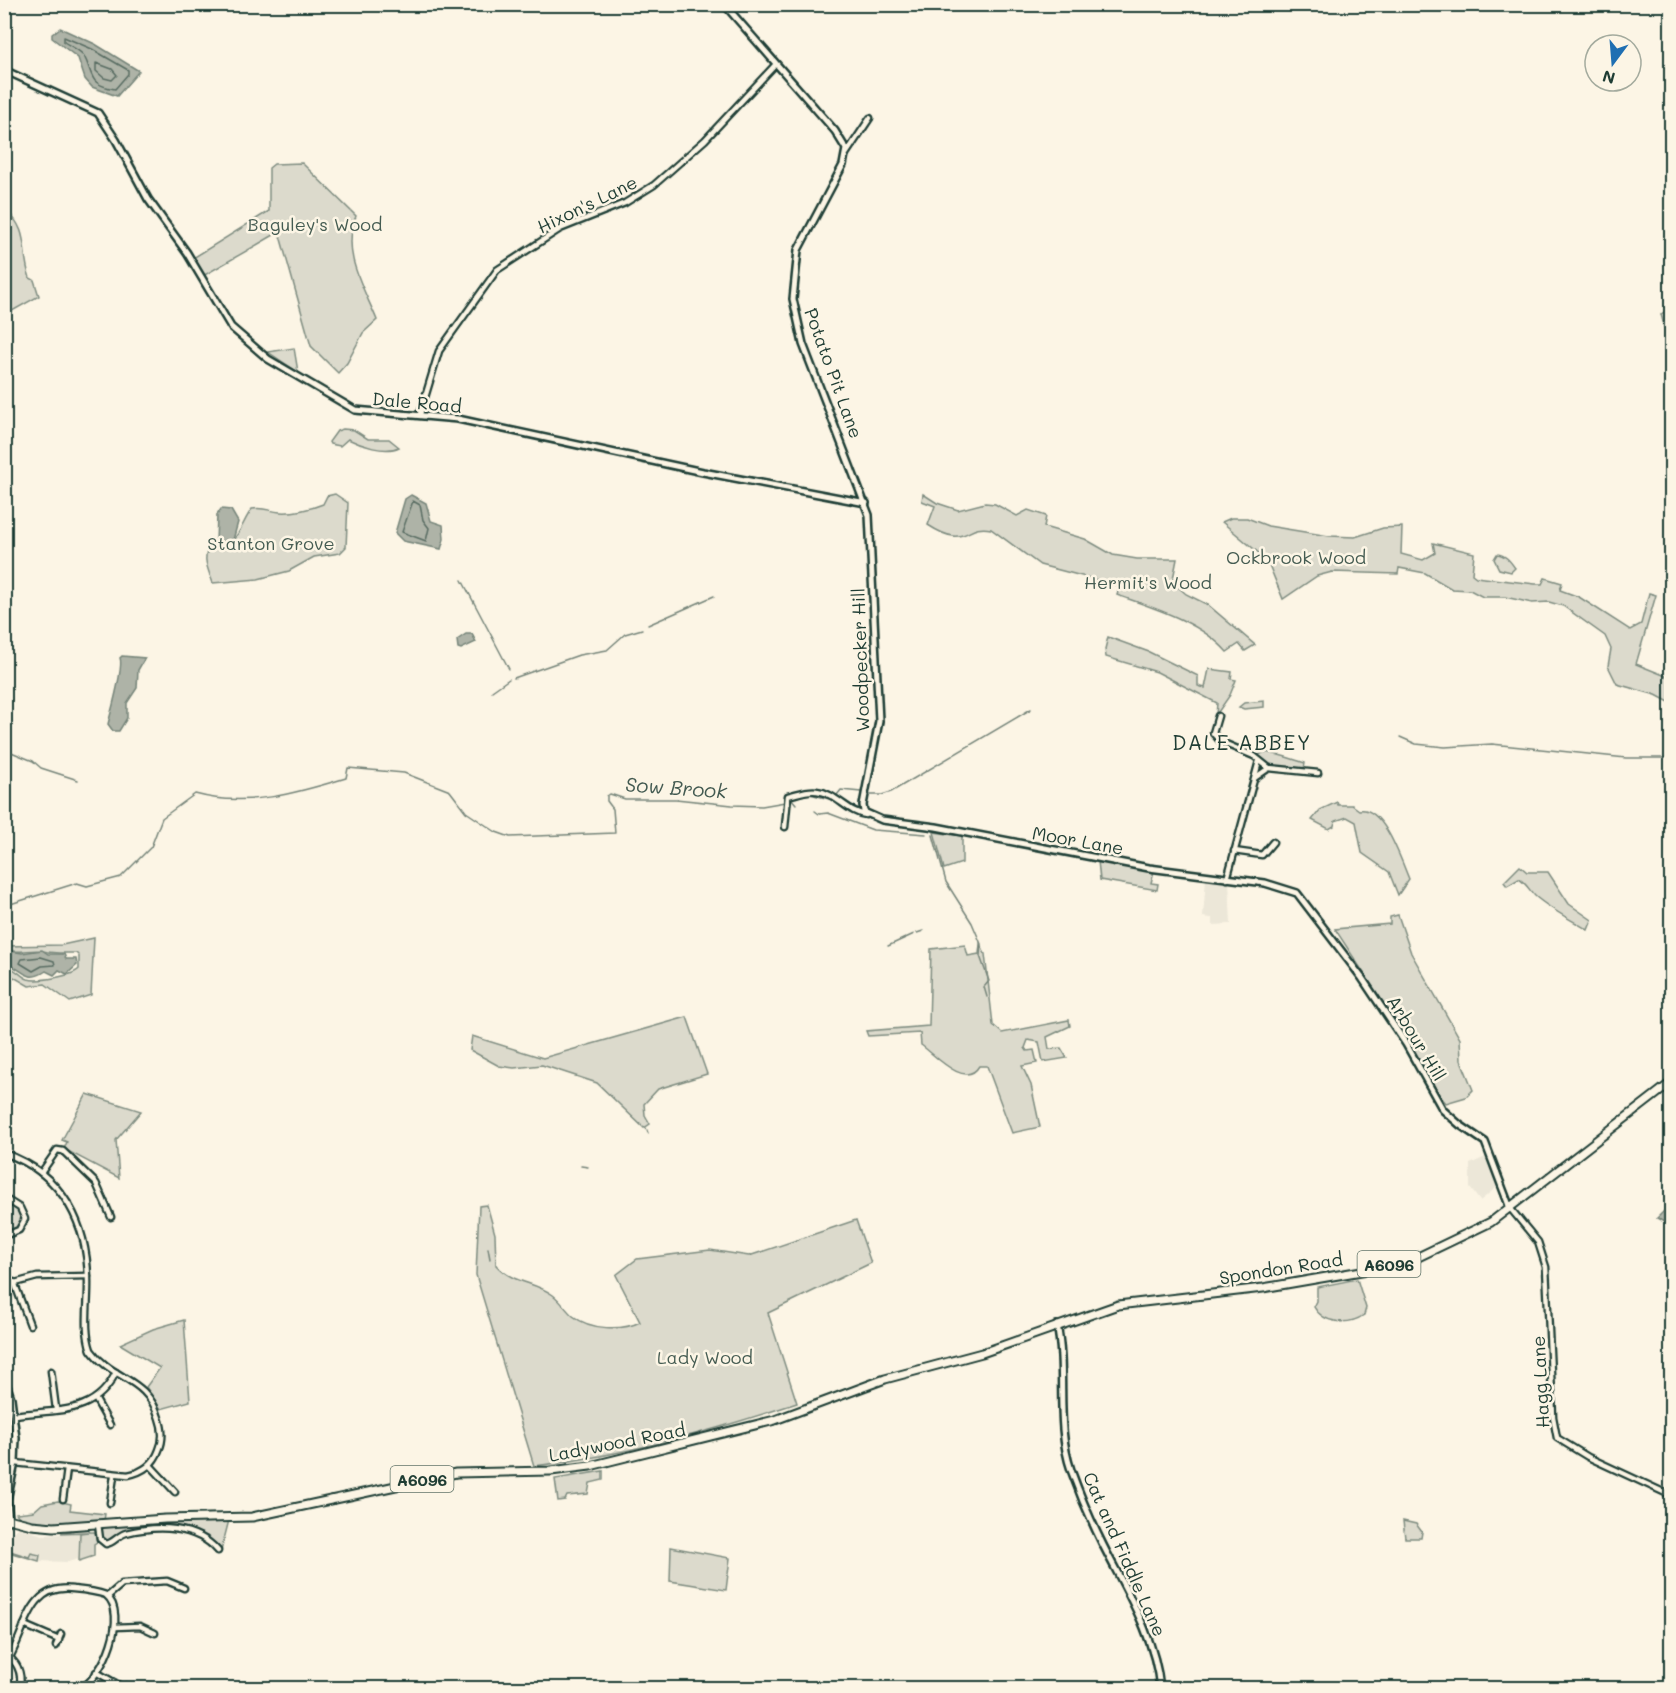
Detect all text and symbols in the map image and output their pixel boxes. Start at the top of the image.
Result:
north arrow [1583,33,1643,93]
text: N [1600,66,1617,90]
street label: Hixon's Lane [533,169,641,239]
park label: Baguley's Wood [248,212,382,236]
street label: Potato Pit Lane [799,304,869,442]
street label: Dale Road [371,386,463,418]
park label: Stanton Grove [207,531,335,555]
park label: Ockbrook Wood [1226,545,1366,569]
park label: Hermit's Wood [1084,570,1212,594]
street label: Woodpecker Hill [845,587,875,733]
district label: DALE ABBEY [1172,728,1312,755]
water label: Sow Brook [624,770,728,804]
street label: Moor Lane [1030,820,1126,860]
street label: Arbour Hill [1382,991,1452,1085]
street label: Spondon Road [1218,1246,1344,1290]
road number: A6096 [1358,1251,1420,1277]
street label: Hagg Lane [1526,1335,1554,1429]
park label: Lady Wood [657,1345,753,1369]
street label: Ladywood Road [547,1417,687,1467]
road number: A6096 [390,1466,454,1492]
street label: Cat and Fiddle Lane [1078,1468,1172,1640]

